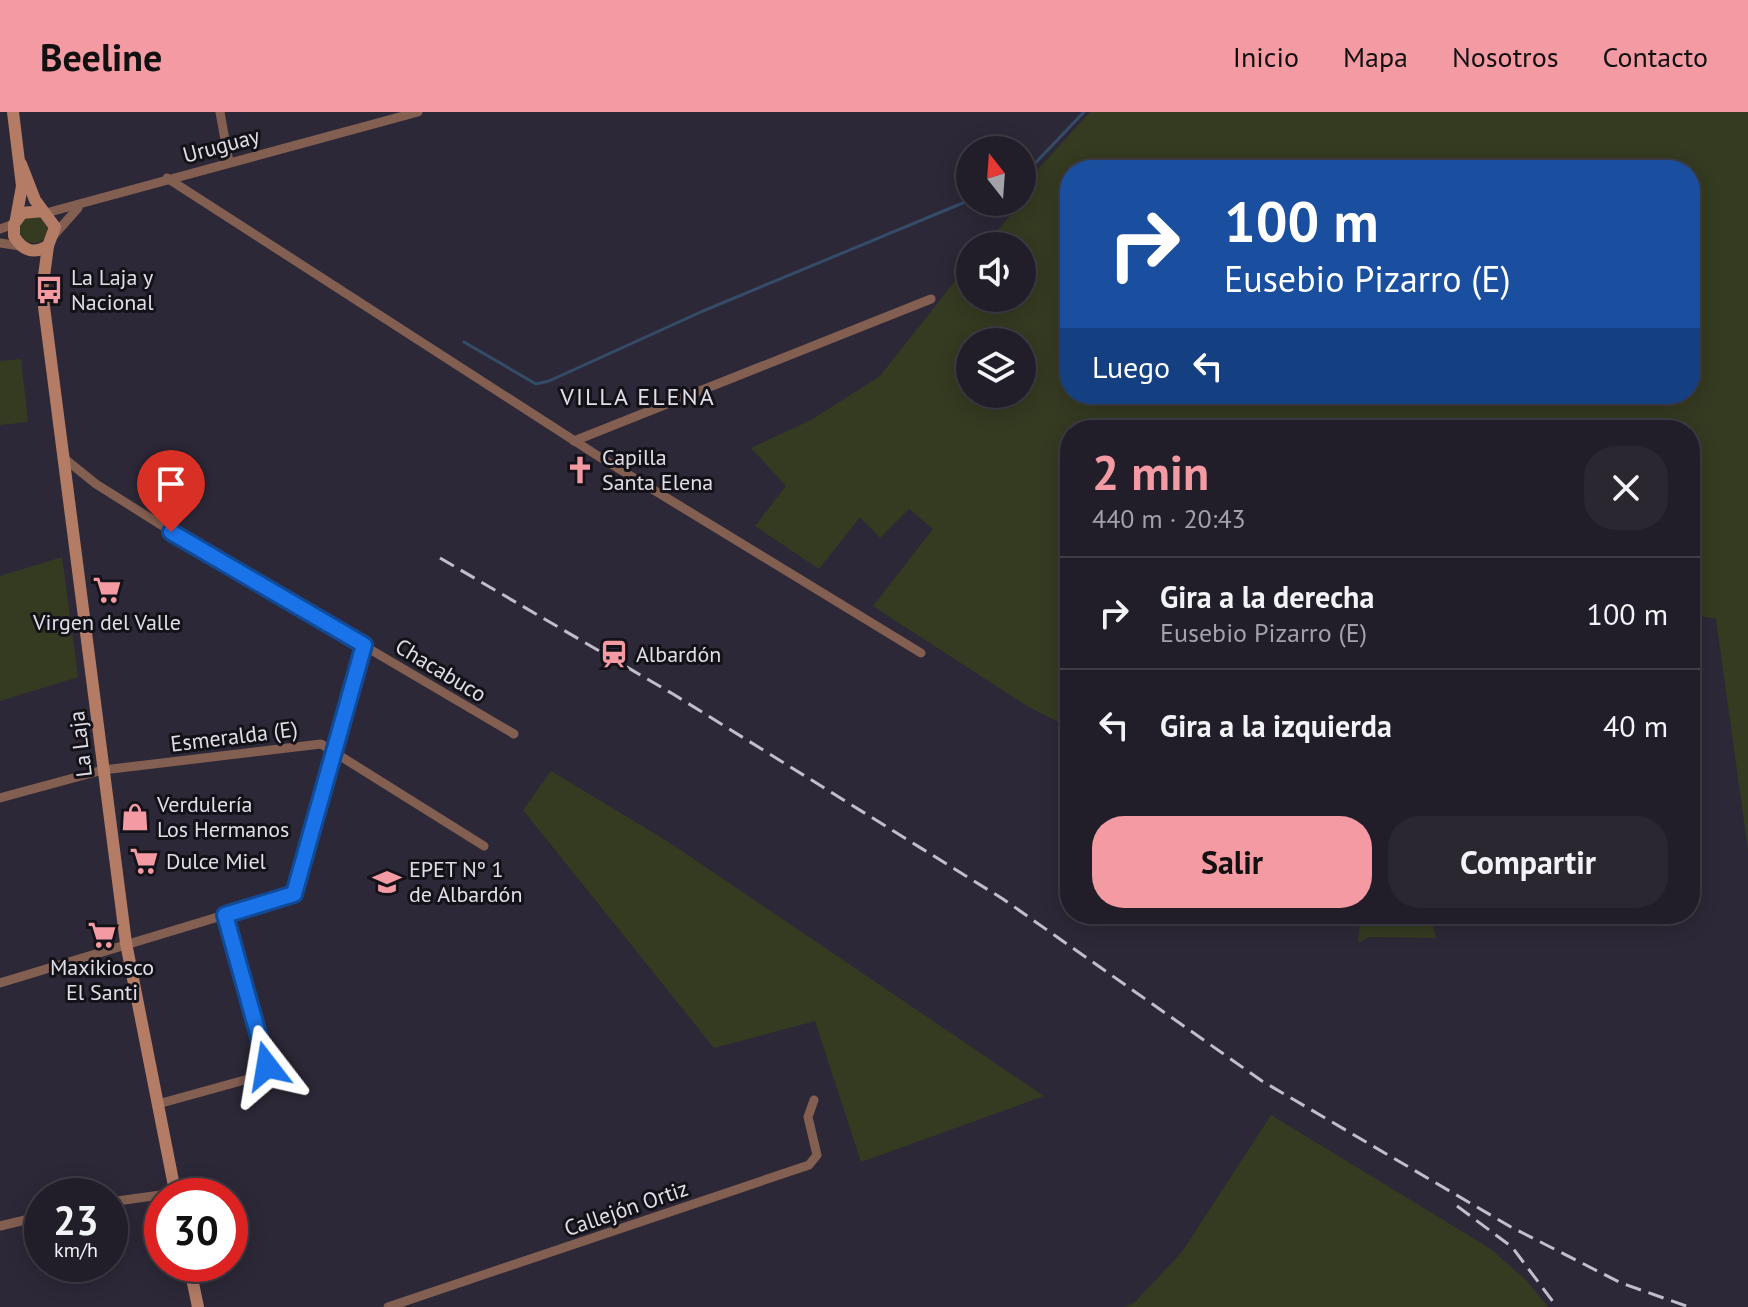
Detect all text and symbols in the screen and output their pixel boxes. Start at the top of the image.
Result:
text: Beeline [40,32,162,81]
text: Inicio [1233,38,1299,75]
text: Mapa [1343,38,1408,75]
text: Nosotros [1452,38,1558,75]
text: Contacto [1602,38,1708,75]
street label: Uruguay [179,121,263,169]
north arrow [956,136,1036,216]
map controls [956,136,1036,408]
text: 100 m [1224,185,1379,257]
icon: right [1092,192,1196,296]
button: sound [956,232,1036,312]
text: Eusebio Pizarro (E) [1224,255,1511,302]
place label: La Laja y Nacional [71,263,154,316]
bus stop icon: La Laja y Nacional [34,275,64,305]
button: layers [956,328,1036,408]
icon: left [1186,344,1230,388]
text: Luego [1092,347,1170,386]
district label: VILLA ELENA [559,381,716,412]
text: 2 min [1092,441,1209,503]
place label: Capilla Santa Elena [602,443,713,496]
button: close [1584,446,1668,530]
pin [137,450,205,532]
church icon: Capilla Santa Elena [565,455,595,485]
icon: arrive [149,462,193,506]
text: 440 m · 20:43 [1092,502,1246,535]
supermarket icon: Virgen del Valle [92,575,122,605]
text: Gira a la derecha [1160,577,1374,616]
icon: right [1092,591,1136,635]
text: 100 m [1587,594,1668,633]
place label: Virgen del Valle [32,608,181,636]
text: Eusebio Pizarro (E) [1160,616,1367,649]
street label: Chacabuco [390,632,492,708]
station icon: Albardón [599,639,629,669]
place label: Albardón [636,640,721,668]
icon: left [1092,703,1136,747]
text: Gira a la izquierda [1160,706,1392,745]
text: 40 m [1603,706,1668,745]
street label: La Laja [62,709,98,779]
street label: Esmeralda (E) [169,714,299,758]
place label: Verdulería Los Hermanos [156,790,289,843]
shop icon: Verdulería Los Hermanos [120,802,150,832]
button: Salir [1092,816,1372,908]
button: Compartir [1388,816,1668,908]
supermarket icon: Dulce Miel [129,846,159,876]
place label: Dulce Miel [166,847,267,875]
place label: EPET Nº 1 de Albardón [409,855,522,908]
school or university icon: EPET Nº 1 de Albardón [372,867,402,897]
supermarket icon: Maxikiosco El Santi [87,920,117,950]
place label: Maxikiosco El Santi [50,953,154,1006]
position arrow [225,1024,309,1108]
street label: Callejón Ortiz [560,1174,692,1242]
speed limit sign: 30 [144,1178,248,1282]
text: 23 [53,1194,99,1246]
text: km/h [54,1237,98,1263]

